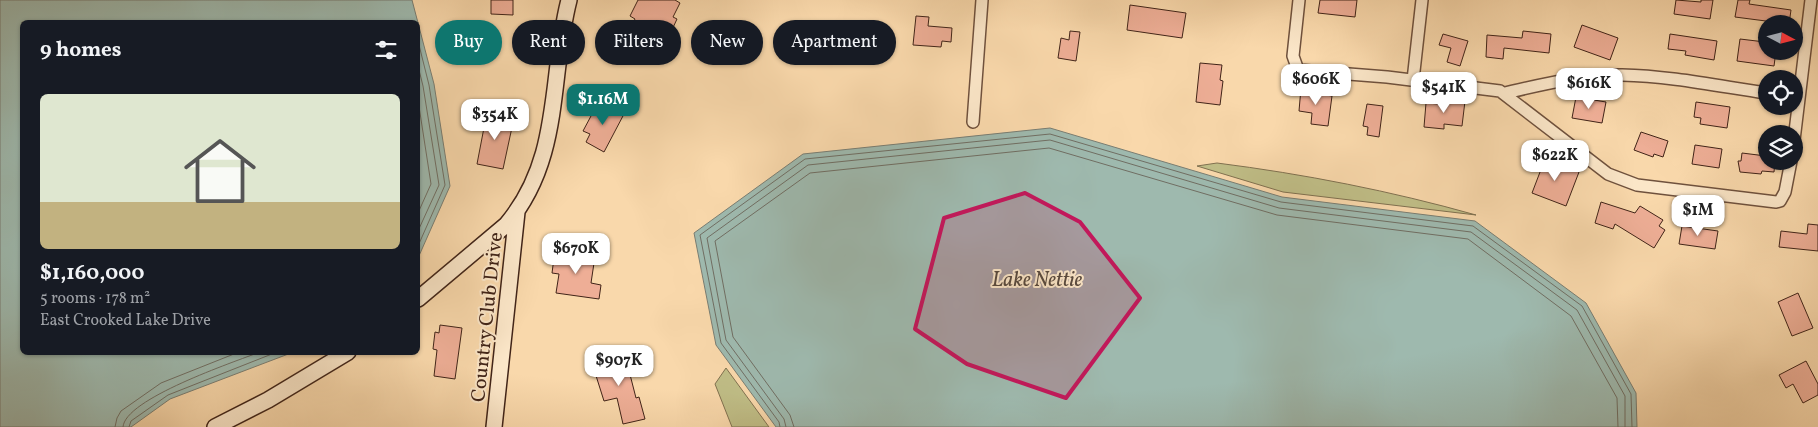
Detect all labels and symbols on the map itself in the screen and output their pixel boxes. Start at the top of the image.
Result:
north arrow [1758,15,1802,60]
pin: $606K [1281,64,1351,106]
pin: $616K [1554,68,1624,110]
pin: $541K [1409,72,1479,114]
pin: $1.16M [562,84,644,126]
pin: $354K [460,98,530,141]
pin: $622K [1520,140,1590,182]
pin: $1M [1674,194,1722,237]
street label: Country Club Drive [465,231,511,404]
pin: $670K [541,232,611,275]
water label: Lake Nettie [992,266,1083,295]
pin: $907K [584,344,654,387]

